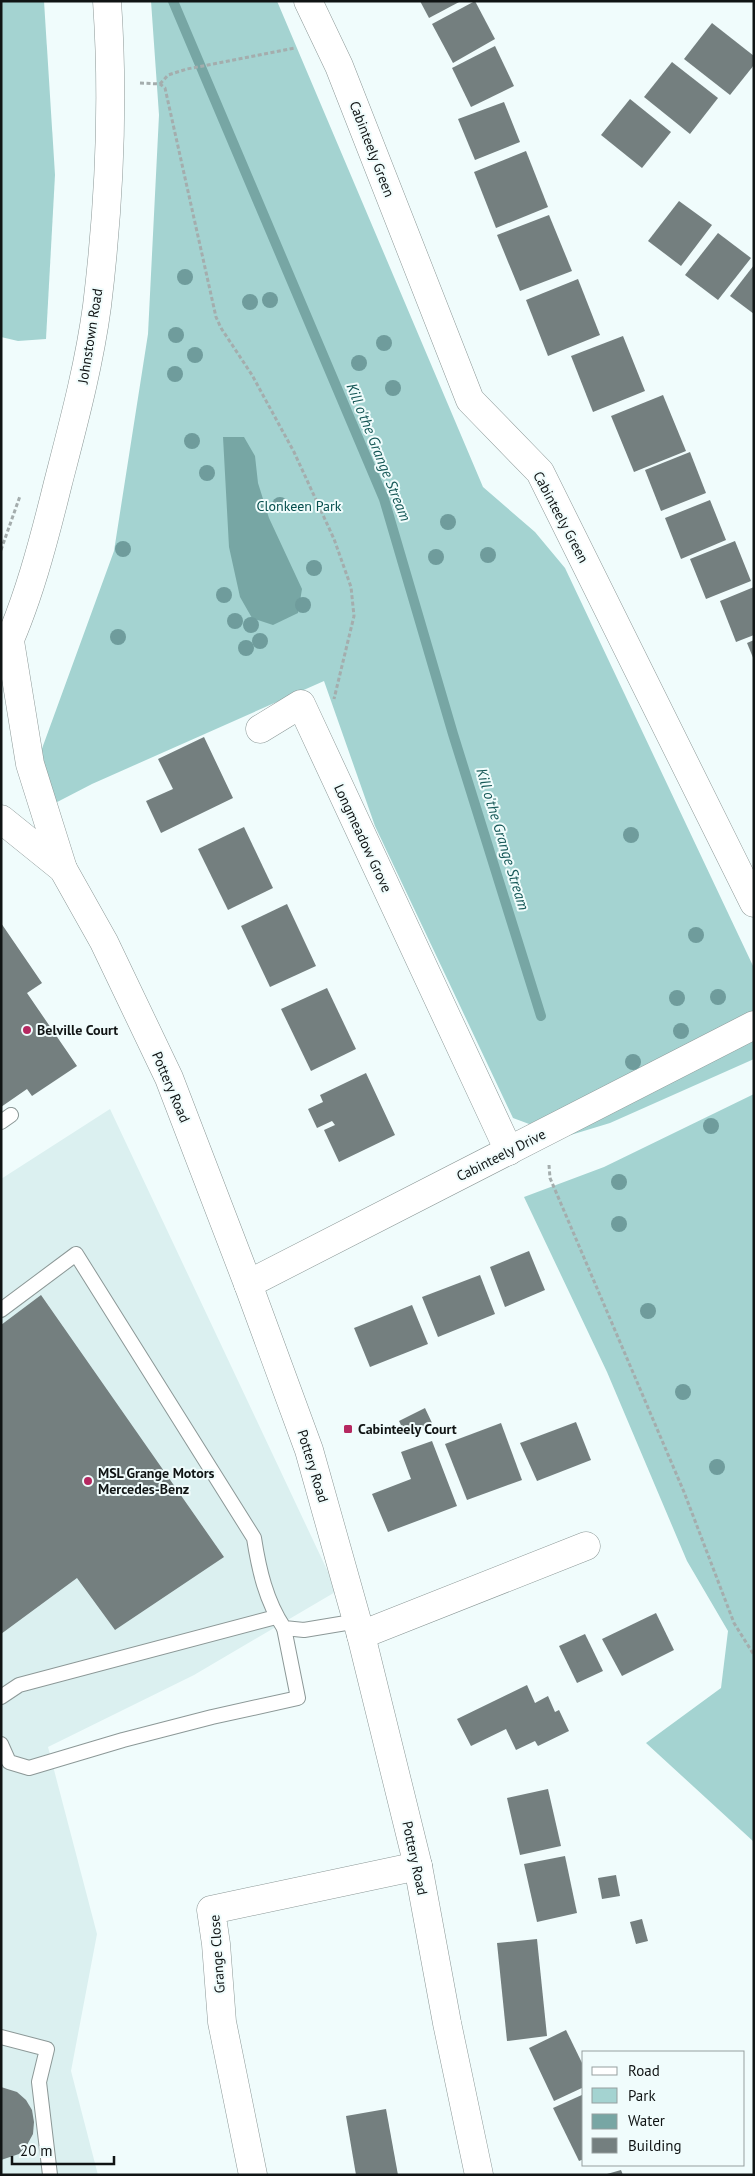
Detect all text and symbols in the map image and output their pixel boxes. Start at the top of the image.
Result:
street label: Cabinteely Green [345,99,399,199]
street label: Johnstown Road [73,287,106,386]
water label: Kill o'the Grange Stream [343,380,415,524]
street label: Cabinteely Green [529,468,593,566]
park label: Clonkeen Park [257,497,342,515]
water label: Kill o'the Grange Stream [472,766,534,912]
street label: Longmeadow Grove [330,781,396,895]
place label: Belville Court [37,1021,118,1039]
marker: Belville Court [21,1024,33,1036]
street label: Pottery Road [148,1049,194,1125]
street label: Cabinteely Drive [453,1125,549,1185]
place label: Cabinteely Court [358,1420,457,1438]
marker: Cabinteely Court [342,1423,354,1435]
street label: Pottery Road [293,1427,333,1505]
place label: MSL Grange Motors Mercedes-Benz [98,1464,215,1498]
marker: MSL Grange Motors Mercedes-Benz [82,1475,94,1487]
street label: Pottery Road [398,1819,432,1897]
street label: Grange Close [205,1914,229,1994]
legend [582,2051,745,2166]
text: Road [628,2061,660,2080]
text: Park [628,2086,656,2105]
text: Water [628,2111,665,2130]
scale bar [12,2134,115,2166]
text: Building [628,2136,682,2155]
text: 20 m [20,2141,53,2160]

